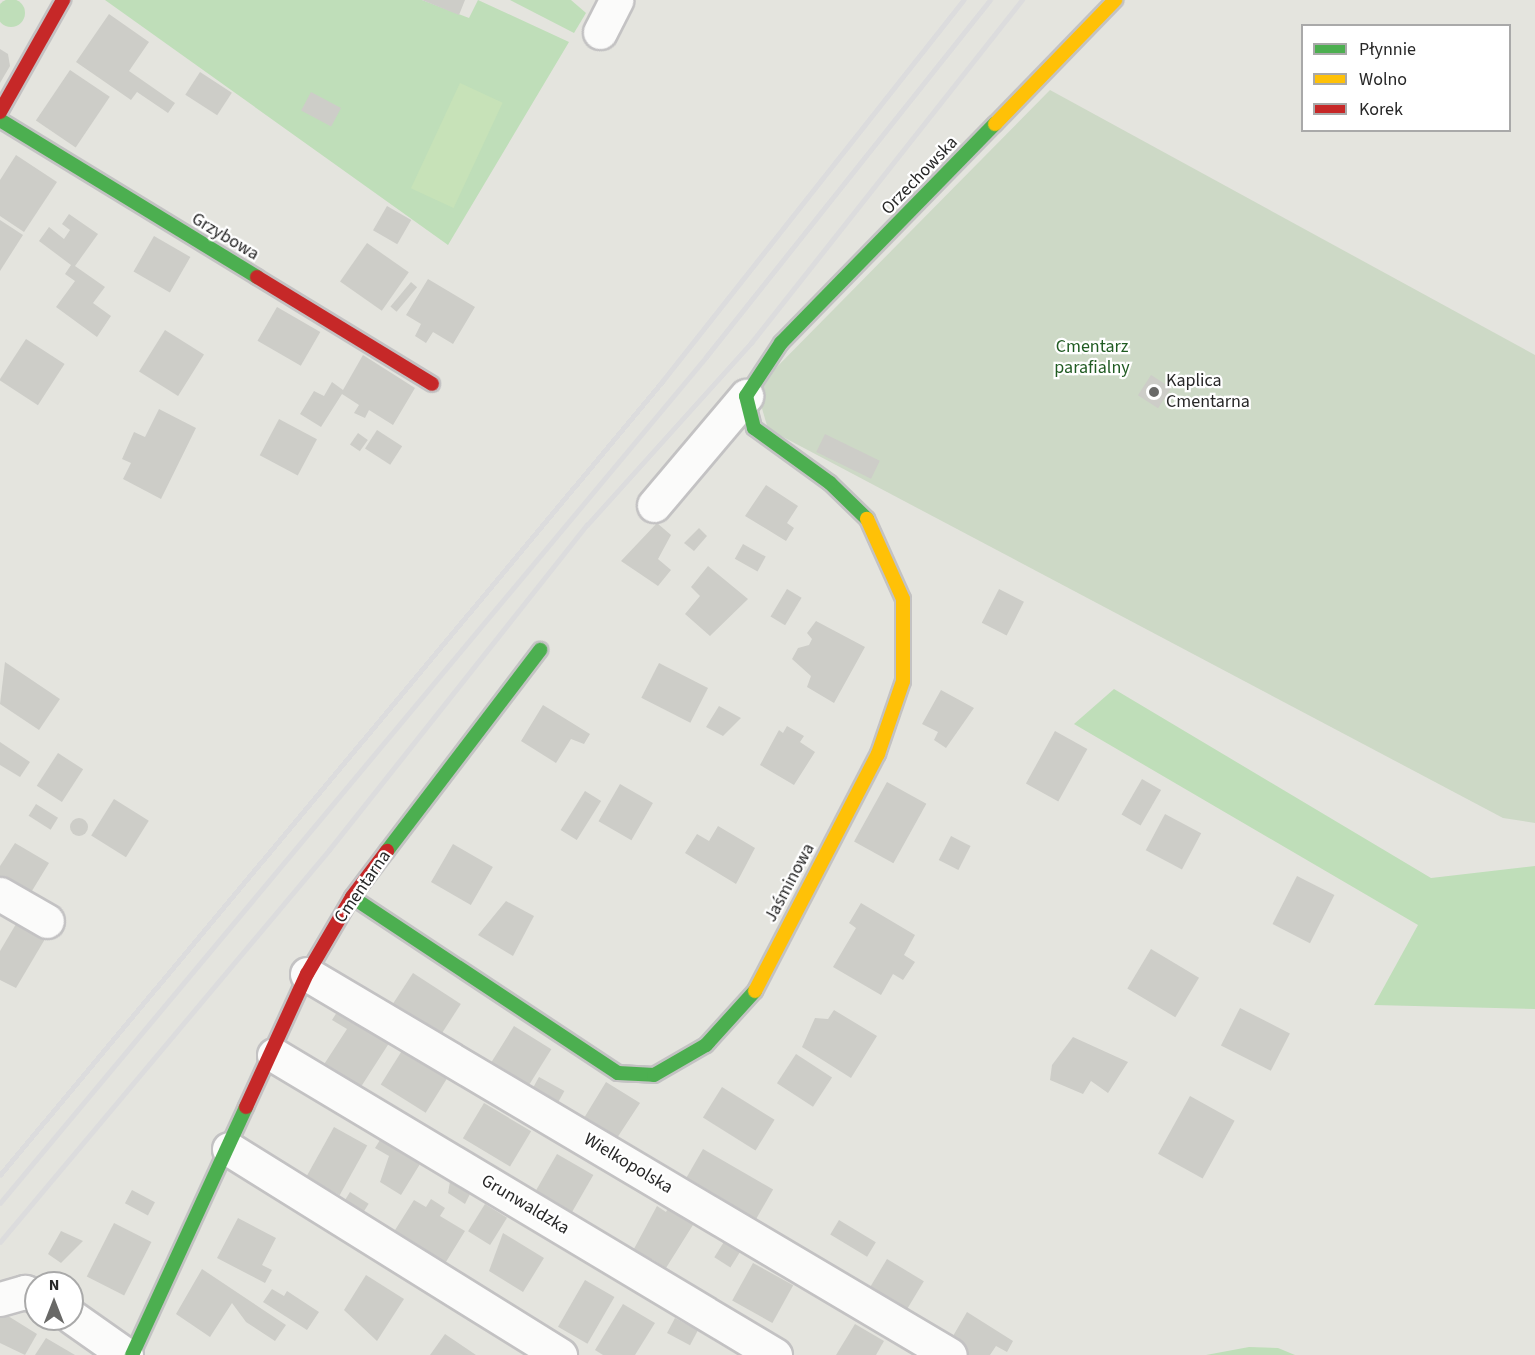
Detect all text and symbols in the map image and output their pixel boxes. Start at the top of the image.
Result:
legend [1301,24,1511,132]
text: Płynnie [1359,37,1416,62]
text: Wolno [1359,67,1407,92]
text: Korek [1359,97,1403,122]
street label: Orzechowska [877,132,963,220]
street label: Grzybowa [187,208,263,266]
park label: Cmentarz parafialny [1054,337,1130,380]
place label: Kaplica Cmentarna [1166,371,1250,413]
marker: Kaplica Cmentarna [1147,385,1161,399]
street label: Jaśminowa [760,840,820,926]
street label: Cmentarna [330,846,396,928]
street label: Wielkopolska [580,1129,676,1199]
street label: Grunwaldzka [477,1170,573,1240]
north arrow [24,1271,84,1331]
text: N [49,1274,59,1296]

